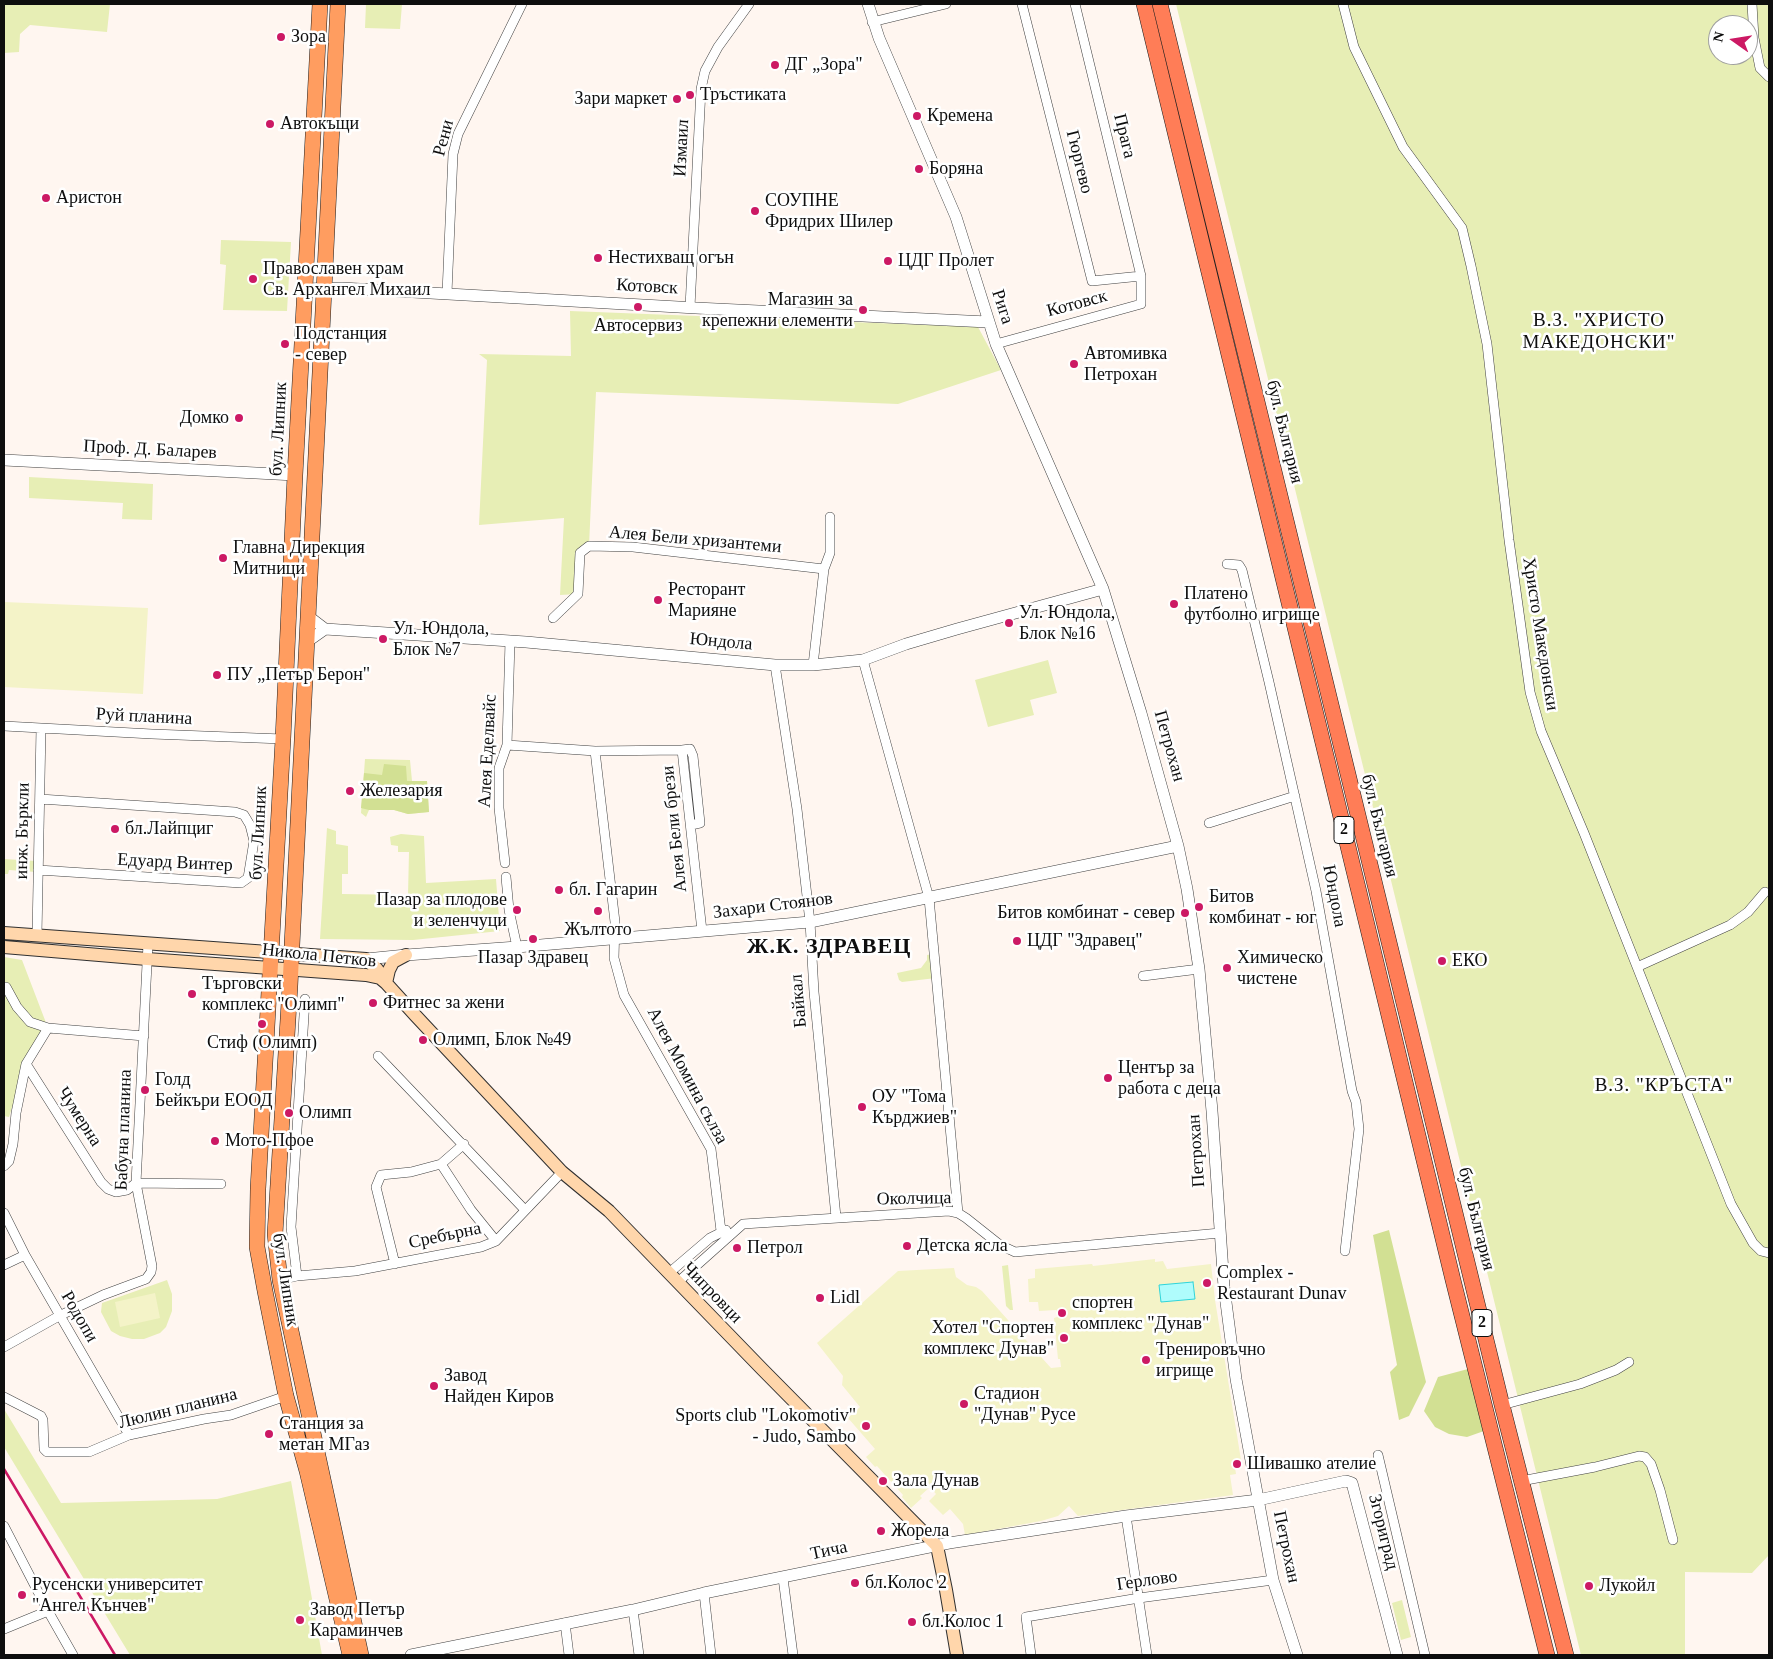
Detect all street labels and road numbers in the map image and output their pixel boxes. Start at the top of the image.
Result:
street label: Прага [1108,111,1140,161]
street label: Рени [429,117,459,159]
street label: Измаил [670,119,694,177]
street label: Гюргево [1061,128,1097,196]
street label: Котовск [616,275,678,299]
street label: Котовск [1044,286,1110,322]
street label: Рига [986,287,1018,327]
street label: бул. България [1261,378,1307,486]
street label: бул. Липник [266,381,292,477]
street label: Проф. Д. Баларев [83,436,217,464]
street label: Алея Бели хризантеми [608,522,782,558]
street label: Христо Македонски [1517,556,1563,712]
street label: Юндола [689,628,753,656]
street label: Алея Еделвайс [474,694,502,808]
street label: Руй планина [95,704,193,730]
street label: Петрохан [1149,708,1189,784]
street label: Алея Бели брези [658,765,692,893]
street label: бул. България [1356,772,1402,880]
street label: инж. Бъркли [11,782,35,880]
street label: бул. Липник [246,785,272,881]
road number: 2 [1334,816,1354,844]
street label: Едуард Винтер [117,849,233,877]
street label: Юндола [1317,863,1351,929]
street label: Захари Стоянов [712,888,834,924]
street label: Никола Петков [261,939,377,973]
street label: Байкал [786,973,812,1029]
street label: Алея Момина сълза [642,1004,732,1148]
street label: Бабуна планина [111,1069,137,1191]
street label: Чумерна [52,1083,106,1151]
street label: Петрохан [1184,1114,1210,1188]
street label: бул. България [1453,1165,1499,1273]
street label: Околчица [876,1188,952,1210]
street label: Сребърна [407,1218,483,1254]
street label: бул. Липник [267,1232,303,1328]
street label: Чипровци [678,1258,746,1328]
street label: Родопи [56,1288,102,1346]
road number: 2 [1472,1310,1492,1336]
street label: Люлин планина [116,1384,240,1434]
street label: Згориград [1363,1492,1403,1572]
street label: Петрохан [1268,1509,1304,1585]
street label: Тича [809,1537,849,1565]
street label: Герлово [1115,1566,1179,1596]

